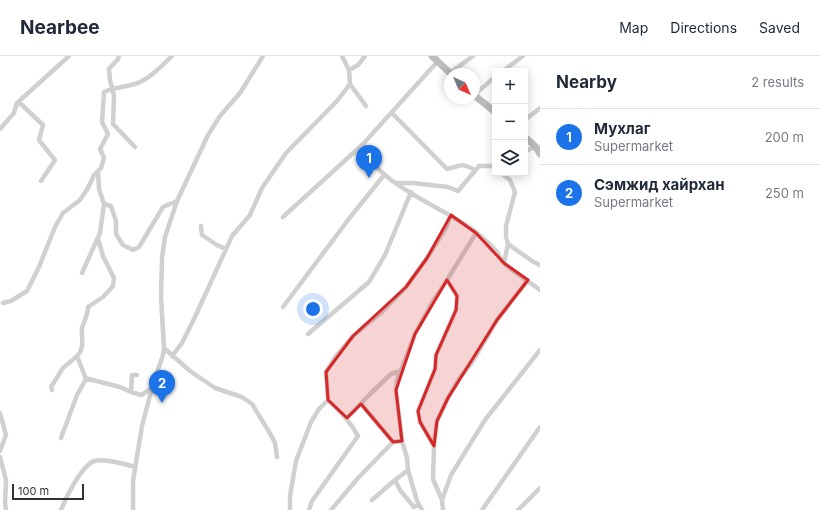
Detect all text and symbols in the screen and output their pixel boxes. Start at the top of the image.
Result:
text: Nearbee [20,16,100,39]
text: Map [619,19,648,36]
text: Directions [670,19,737,36]
text: Saved [759,19,800,36]
north arrow [444,68,480,104]
map controls [492,68,528,176]
button: + [492,68,528,104]
text: Nearby [556,72,617,92]
text: 2 results [751,74,804,90]
button: − [492,104,528,140]
text: Мухлаг [594,119,650,138]
text: 1 [566,129,572,145]
text: 200 m [765,129,804,145]
text: Supermarket [594,138,673,154]
button: layers [492,140,528,176]
pin: 1 [356,145,382,178]
text: Сэмжид хайрхан [594,175,725,194]
text: 2 [565,185,573,201]
text: 250 m [765,185,804,201]
text: Supermarket [594,194,673,210]
your location [303,299,323,319]
pin: 2 [149,370,175,403]
scale bar [12,482,84,501]
text: 100 m [18,484,49,498]

